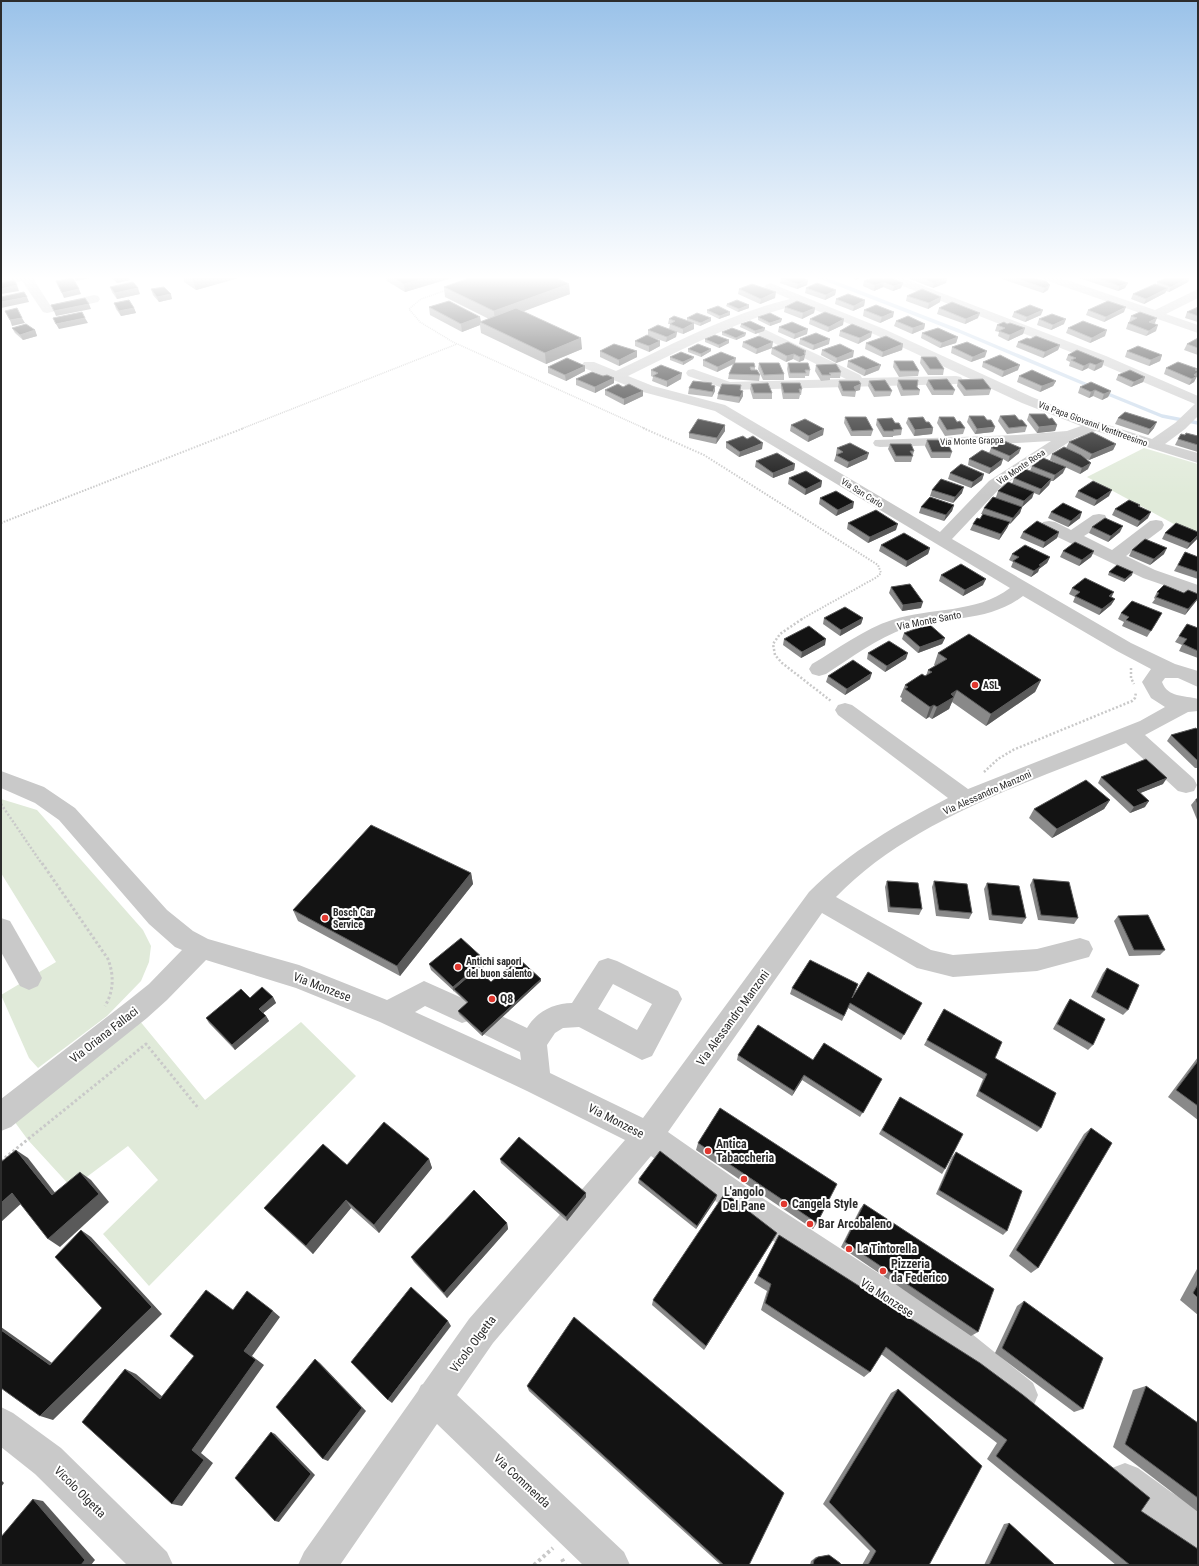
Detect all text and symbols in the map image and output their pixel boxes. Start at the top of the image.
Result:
street label: Via Papa Giovanni Ventitreesimo [1037,400,1150,449]
street label: Via Monte Grappa [940,435,1004,447]
street label: Via Monte Rosa [995,447,1047,487]
street label: Via San Carlo [839,476,885,510]
street label: Via Monte Santo [896,609,962,632]
marker: ASL [970,680,980,690]
place label: ASL [983,680,999,691]
street label: Via Alessandro Manzoni [941,768,1033,817]
place label: Bosch Car Service [333,907,374,930]
marker: Bosch Car Service [320,913,330,923]
place label: Antichi sapori del buon salento [466,956,532,979]
marker: Antichi sapori del buon salento [453,962,463,972]
street label: Via Alessandro Manzoni [694,968,772,1068]
street label: Via Monzese [291,970,353,1005]
place label: Q8 [500,992,513,1006]
marker: Q8 [487,994,497,1004]
street label: Via Oriana Fallaci [67,1004,141,1066]
street label: Via Monzese [586,1101,647,1141]
place label: Antica Tabaccheria [716,1137,774,1165]
marker: Antica Tabaccheria [703,1146,713,1156]
marker: L'angolo Del Pane [739,1174,749,1184]
place label: L'angolo Del Pane [723,1185,765,1213]
place label: Cangela Style [792,1197,858,1211]
marker: Cangela Style [779,1199,789,1209]
place label: Bar Arcobaleno [818,1217,892,1231]
marker: Bar Arcobaleno [805,1219,815,1229]
place label: La Tintorella [857,1242,917,1256]
marker: La Tintorella [844,1244,854,1254]
place label: Pizzeria da Federico [891,1257,947,1285]
marker: Pizzeria da Federico [878,1266,888,1276]
street label: Via Monzese [858,1276,917,1321]
street label: Vicolo Olgetta [447,1313,499,1375]
street label: Via Commenda [491,1451,553,1511]
street label: Vicolo Olgetta [51,1463,109,1521]

